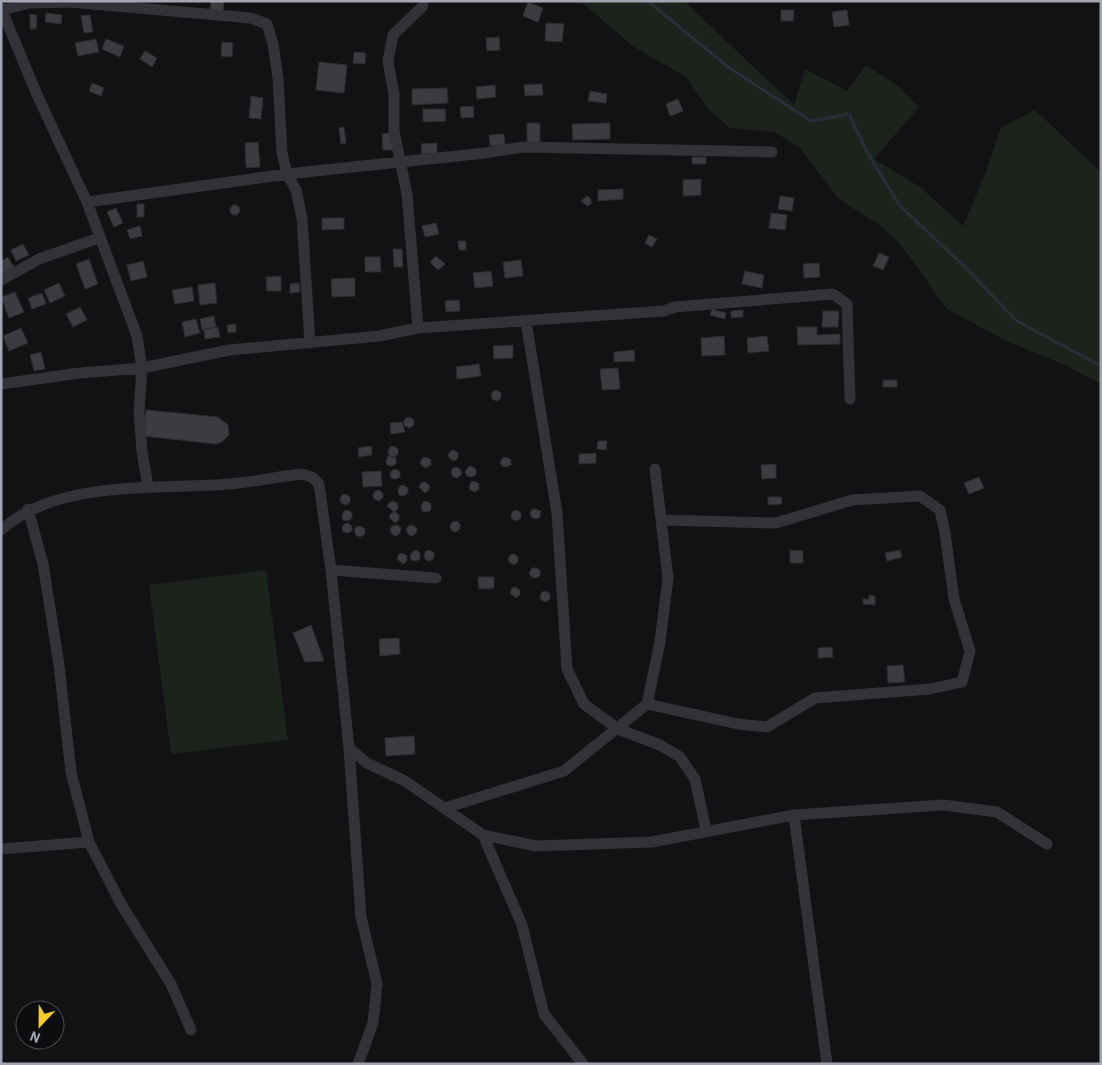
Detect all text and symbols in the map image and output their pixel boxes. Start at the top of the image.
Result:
north arrow [15,1000,65,1050]
text: N [27,1028,42,1047]

